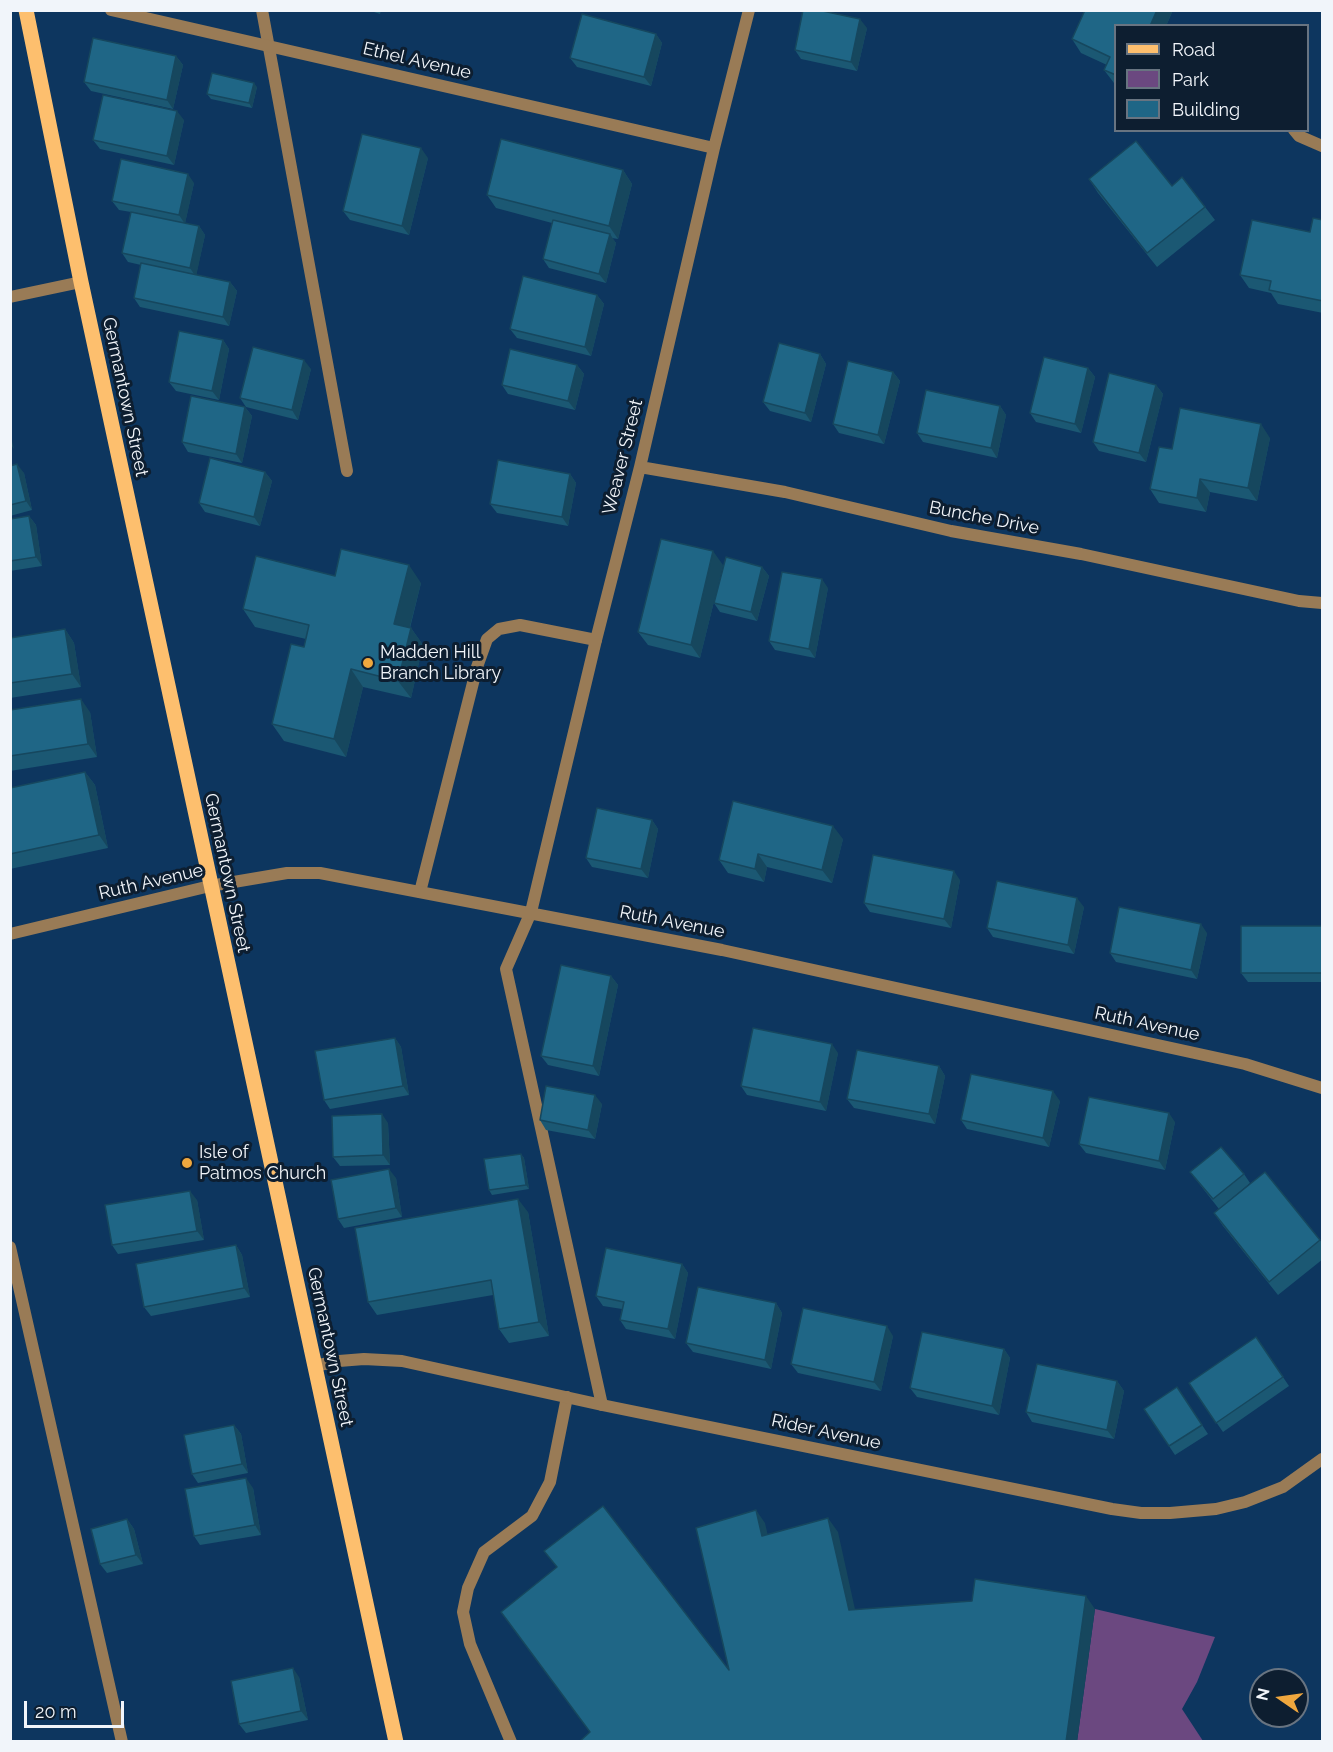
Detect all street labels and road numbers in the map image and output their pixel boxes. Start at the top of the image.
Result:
street label: Ethel Avenue [361,38,473,84]
street label: Germantown Street [98,315,152,479]
street label: Weaver Street [598,397,648,517]
street label: Bunche Drive [927,497,1041,539]
street label: Germantown Street [200,791,254,955]
street label: Ruth Avenue [97,859,205,905]
street label: Ruth Avenue [618,901,726,943]
street label: Ruth Avenue [1093,1002,1201,1046]
street label: Germantown Street [303,1265,357,1429]
street label: Rider Avenue [769,1410,883,1454]

